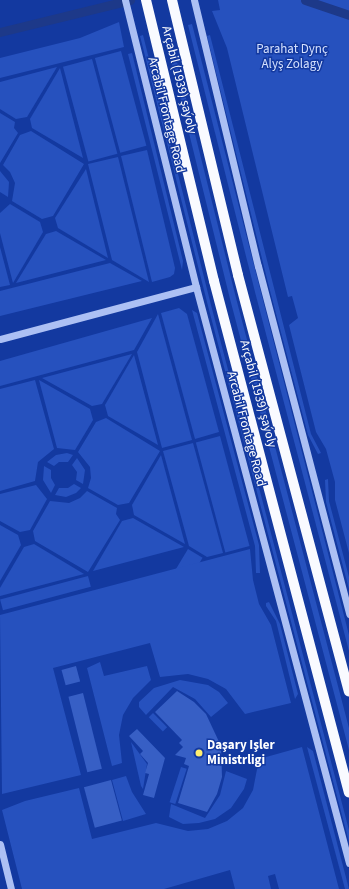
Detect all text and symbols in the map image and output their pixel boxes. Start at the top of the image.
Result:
street label: Arçabil (1939) şaýoly [158,24,200,136]
park label: Parahat Dynç Alyş Zolagy [256,42,328,73]
street label: Arcabil Frontage Road [144,55,188,175]
street label: Arçabil (1939) şaýoly [236,338,280,450]
street label: Arcabil Frontage Road [223,370,269,488]
place label: Daşary Işler Ministrligi [207,738,275,769]
marker: Daşary Işler Ministrligi [194,748,204,758]

